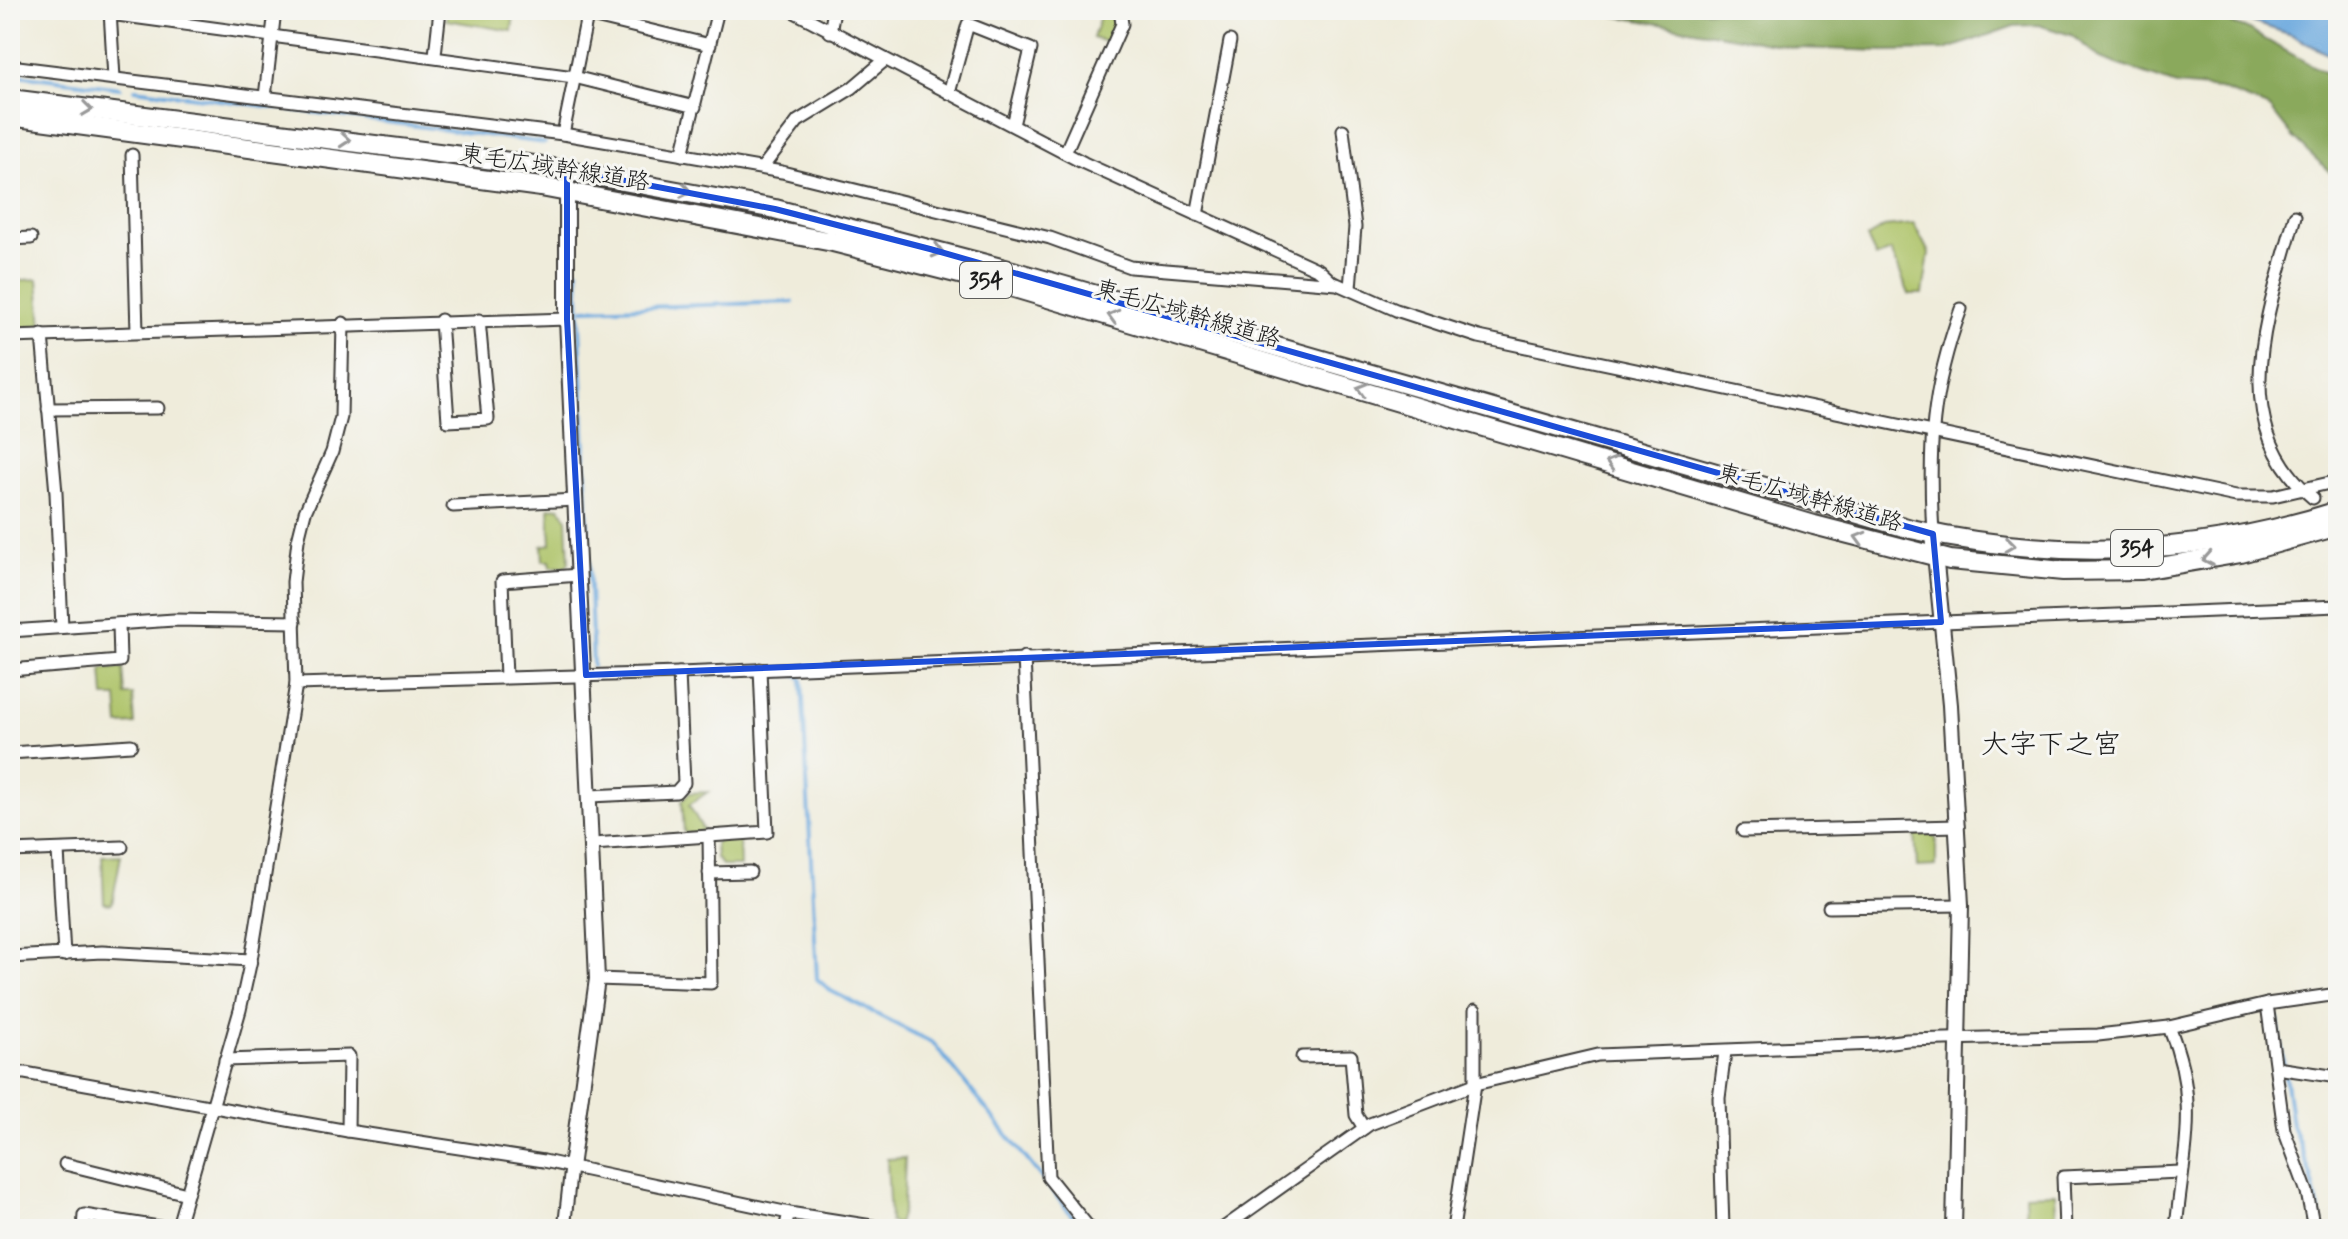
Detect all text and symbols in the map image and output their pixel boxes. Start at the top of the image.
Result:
one-way arrow [80,100,94,117]
one-way arrow [339,131,352,148]
street label: 東毛広域幹線道路 [458,138,652,199]
one-way arrow [678,182,692,199]
one-way arrow [931,242,945,258]
road number: 354 [960,262,1012,298]
street label: 東毛広域幹線道路 [1091,273,1284,356]
one-way arrow [1106,309,1120,325]
one-way arrow [1356,382,1369,399]
one-way arrow [1605,456,1619,472]
street label: 東毛広域幹線道路 [1713,457,1906,540]
road number: 354 [2111,530,2163,566]
one-way arrow [1854,531,1868,547]
one-way arrow [2004,537,2017,554]
one-way arrow [2201,549,2215,566]
district label: 大字下之宮 [1981,727,2121,764]

